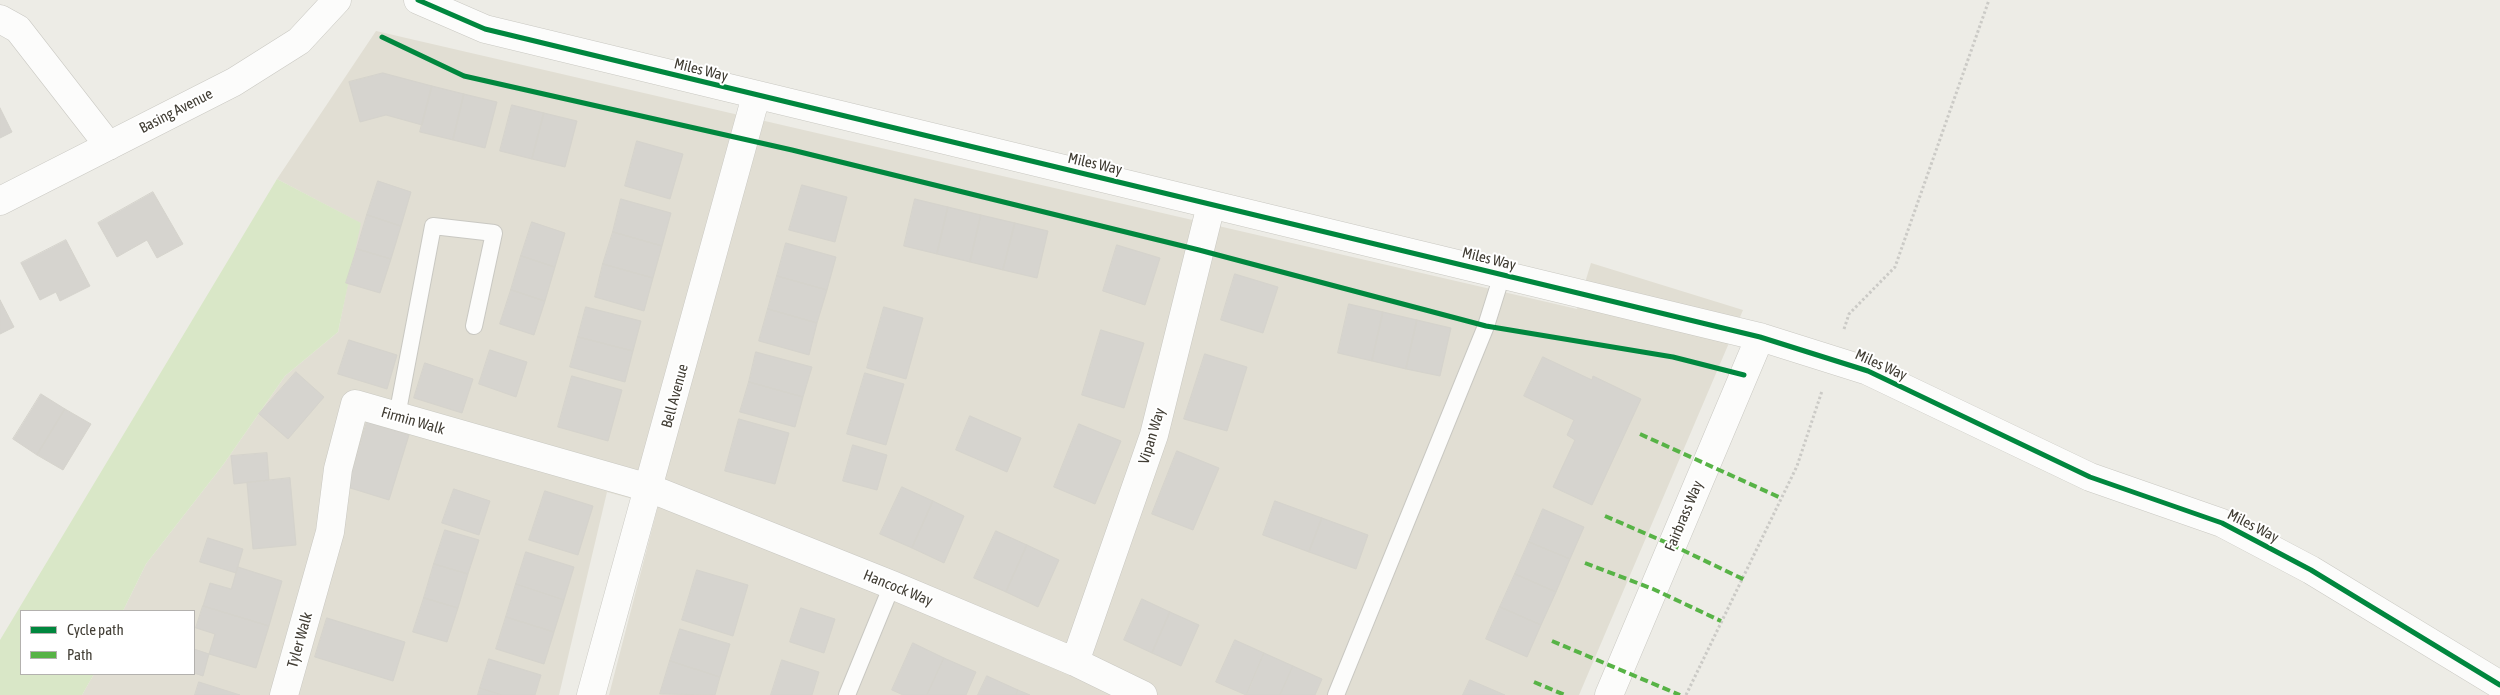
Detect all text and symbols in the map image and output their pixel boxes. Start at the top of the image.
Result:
street label: Miles Way [672,55,730,85]
street label: Basing Avenue [136,85,216,137]
street label: Miles Way [1066,149,1124,179]
street label: Miles Way [1460,244,1518,274]
street label: Miles Way [1852,346,1910,384]
street label: Bell Avenue [658,362,692,430]
street label: Firmin Walk [379,403,447,439]
street label: Vipan Way [1135,406,1169,466]
street label: Fairbrass Way [1661,478,1707,554]
street label: Miles Way [2224,505,2282,547]
street label: Hancock Way [861,566,935,610]
legend [20,610,195,675]
street label: Tyler Walk [283,610,317,670]
text: Cycle path [67,621,124,638]
text: Path [67,646,93,663]

